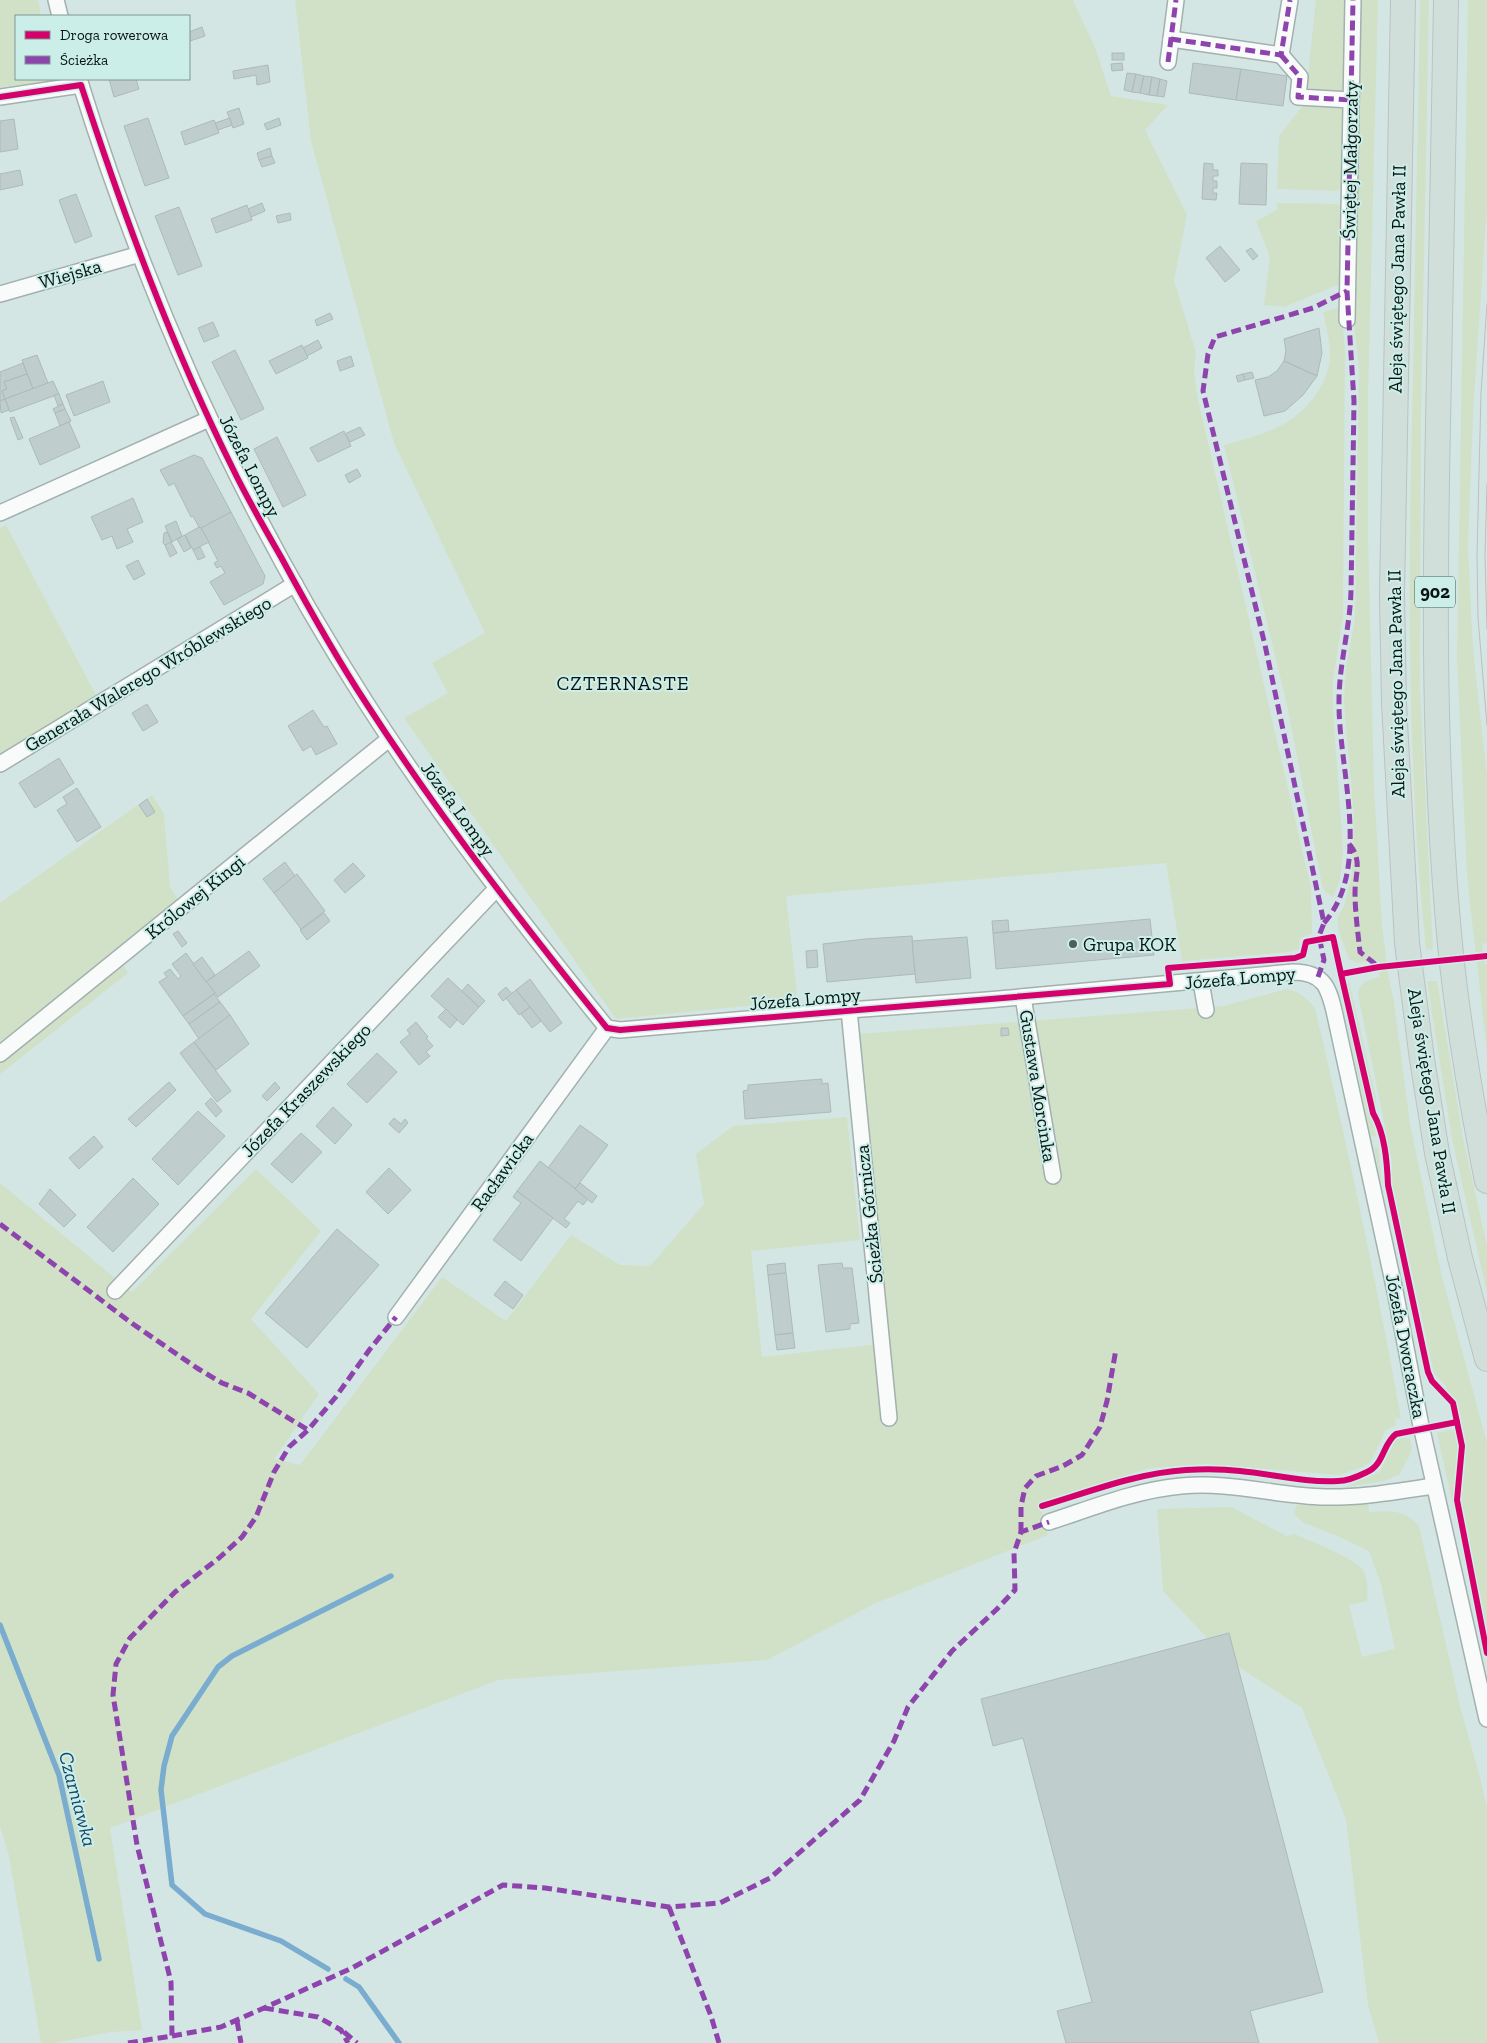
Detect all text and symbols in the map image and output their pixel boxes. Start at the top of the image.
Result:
legend [15,15,190,80]
text: Droga rowerowa [60,26,168,44]
text: Ścieżka [60,51,108,69]
street label: Świętej Małgorzaty [1337,81,1363,239]
street label: Aleja świętego Jana Pawła II [1384,165,1410,393]
street label: Wiejska [36,254,104,294]
street label: Józefa Lompy [214,411,286,521]
street label: Aleja świętego Jana Pawła II [1383,570,1409,798]
road number: 902 [1415,576,1455,608]
street label: Generała Walerego Wróblewskiego [21,591,276,757]
district label: CZTERNASTE [556,671,690,695]
street label: Józefa Lompy [416,757,500,861]
street label: Królowej Kingi [141,850,249,944]
place label: Grupa KOK [1083,933,1177,956]
marker: Grupa KOK [1067,938,1079,950]
street label: Józefa Lompy [1183,962,1297,994]
street label: Józefa Lompy [748,983,862,1015]
street label: Aleja świętego Jana Pawła II [1403,986,1461,1216]
street label: Gustawa Morcinka [1015,1008,1061,1164]
street label: Józefa Kraszewskiego [236,1018,376,1162]
street label: Racławicka [466,1128,538,1216]
street label: Ścieżka Górnicza [850,1144,888,1284]
street label: Józefa Dworaczka [1381,1272,1431,1420]
water label: Czarniawka [54,1749,102,1849]

